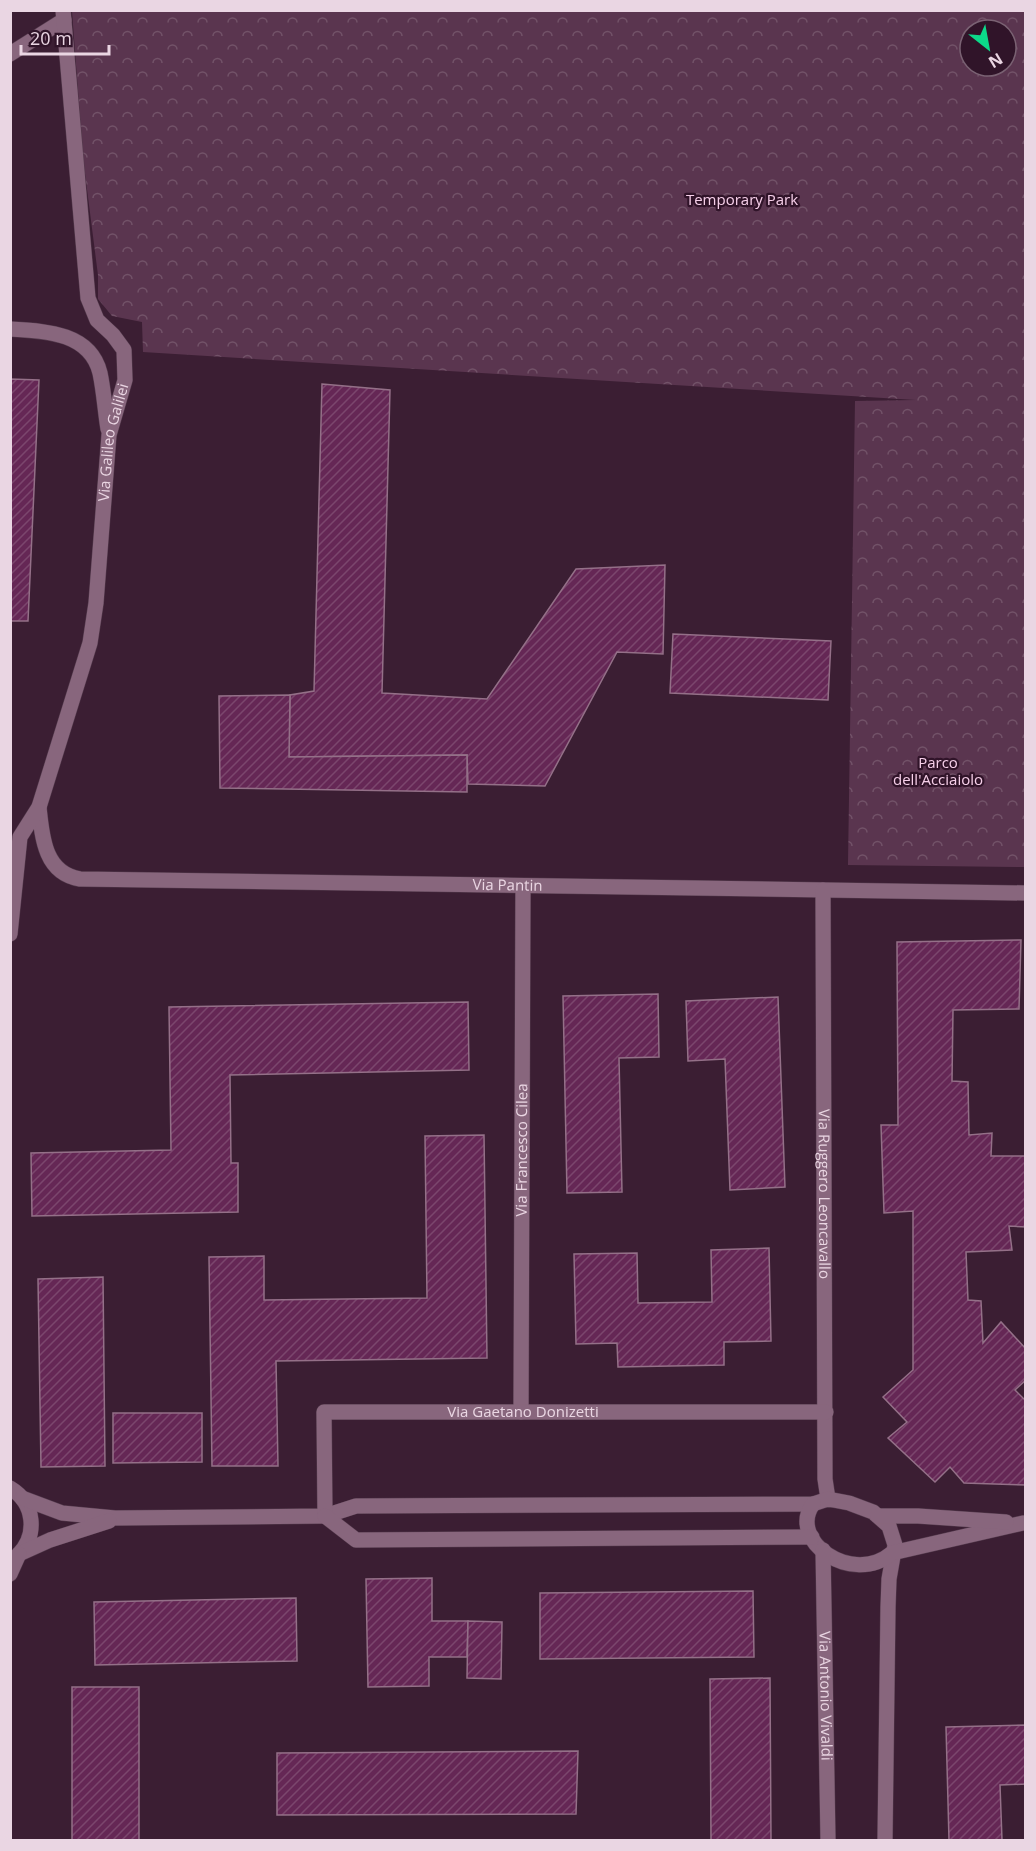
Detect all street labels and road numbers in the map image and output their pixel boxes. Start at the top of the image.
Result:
street label: Via Galileo Galilei [93,381,133,502]
street label: Via Pantin [472,874,543,895]
street label: Via Francesco Cilea [511,1083,531,1217]
street label: Via Ruggero Leoncavallo [815,1109,835,1279]
street label: Via Gaetano Donizetti [447,1401,599,1421]
street label: Via Antonio Vivaldi [815,1631,838,1761]

